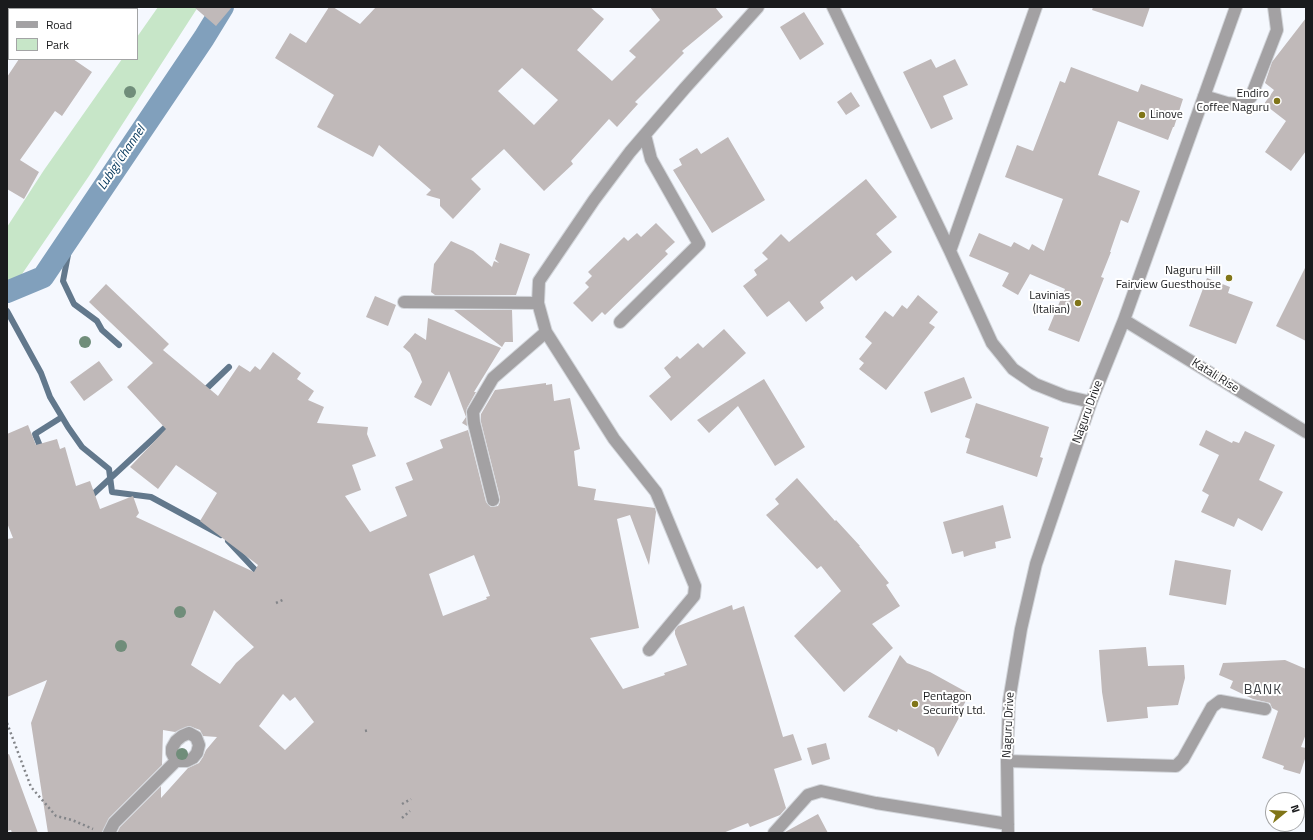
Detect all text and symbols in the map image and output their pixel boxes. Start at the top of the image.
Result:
legend [8,8,138,60]
text: Road [46,15,72,34]
text: Park [46,35,69,54]
place label: Endiro Coffee Naguru [1196,87,1269,115]
marker: Endiro Coffee Naguru [1272,96,1282,106]
place label: Linove [1150,108,1183,122]
marker: Linove [1137,110,1147,120]
water label: Lubigi Channel [95,123,149,193]
place label: Naguru Hill Fairview Guesthouse [1116,264,1221,292]
marker: Naguru Hill Fairview Guesthouse [1224,273,1234,283]
place label: Lavinias (Italian) [1029,289,1070,317]
marker: Lavinias (Italian) [1073,298,1083,308]
street label: Katali Rise [1189,356,1241,396]
street label: Naguru Drive [1070,378,1106,446]
district label: BANK [1244,683,1282,699]
place label: Pentagon Security Ltd. [923,690,985,718]
street label: Naguru Drive [1000,692,1018,758]
marker: Pentagon Security Ltd. [910,699,920,709]
north arrow [1265,792,1305,832]
text: N [1287,803,1304,815]

